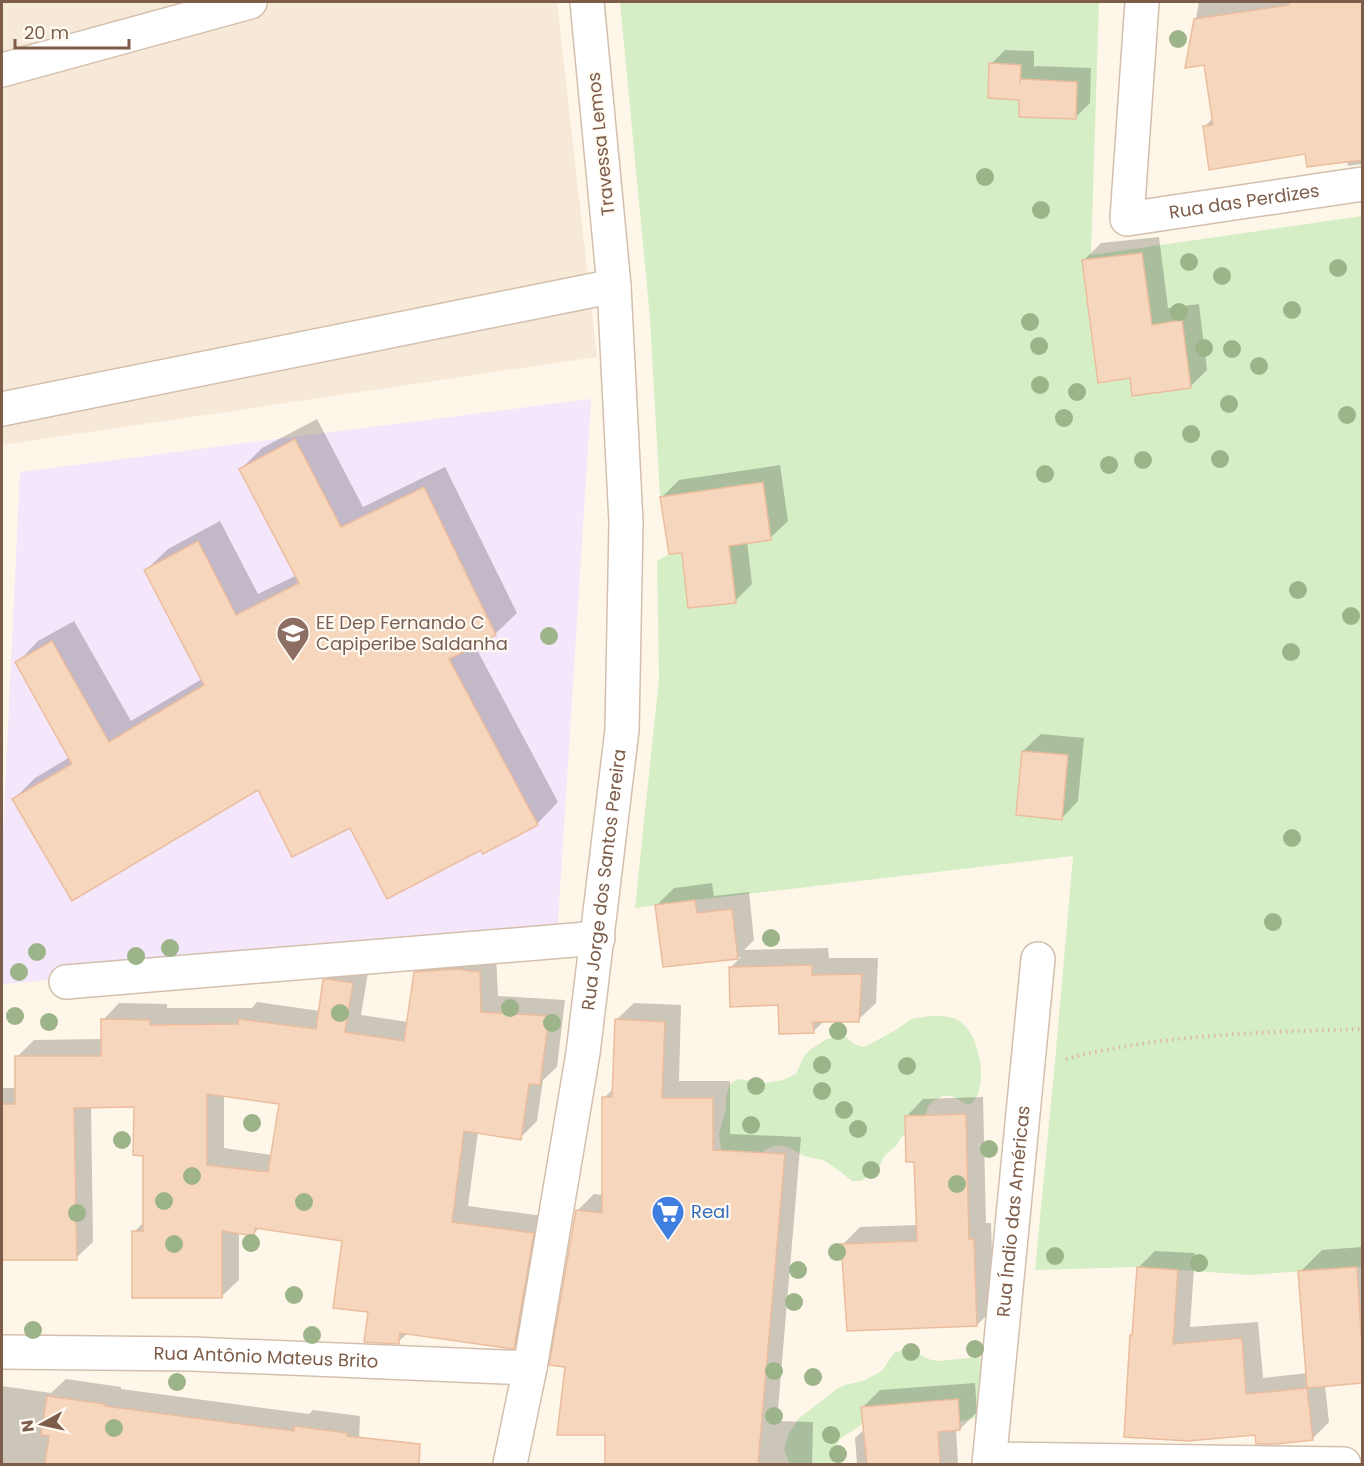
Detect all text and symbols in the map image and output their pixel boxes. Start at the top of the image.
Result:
scale bar [15,12,129,50]
text: 20 m [24,20,69,45]
street label: Travessa Lemos [581,71,620,217]
street label: Rua das Perdizes [1167,178,1321,225]
place label: EE Dep Fernando C Capiperibe Saldanha [316,610,508,656]
school or university icon: EE Dep Fernando C Capiperibe Saldanha [275,615,311,662]
street label: Rua Jorge dos Santos Pereira [575,748,632,1012]
street label: Rua Índio das Américas [990,1104,1036,1318]
supermarket icon: Real [650,1194,686,1241]
place label: Real [691,1199,730,1224]
street label: Rua Antônio Mateus Brito [153,1341,379,1374]
north arrow [12,1394,72,1454]
text: N [15,1418,40,1434]

